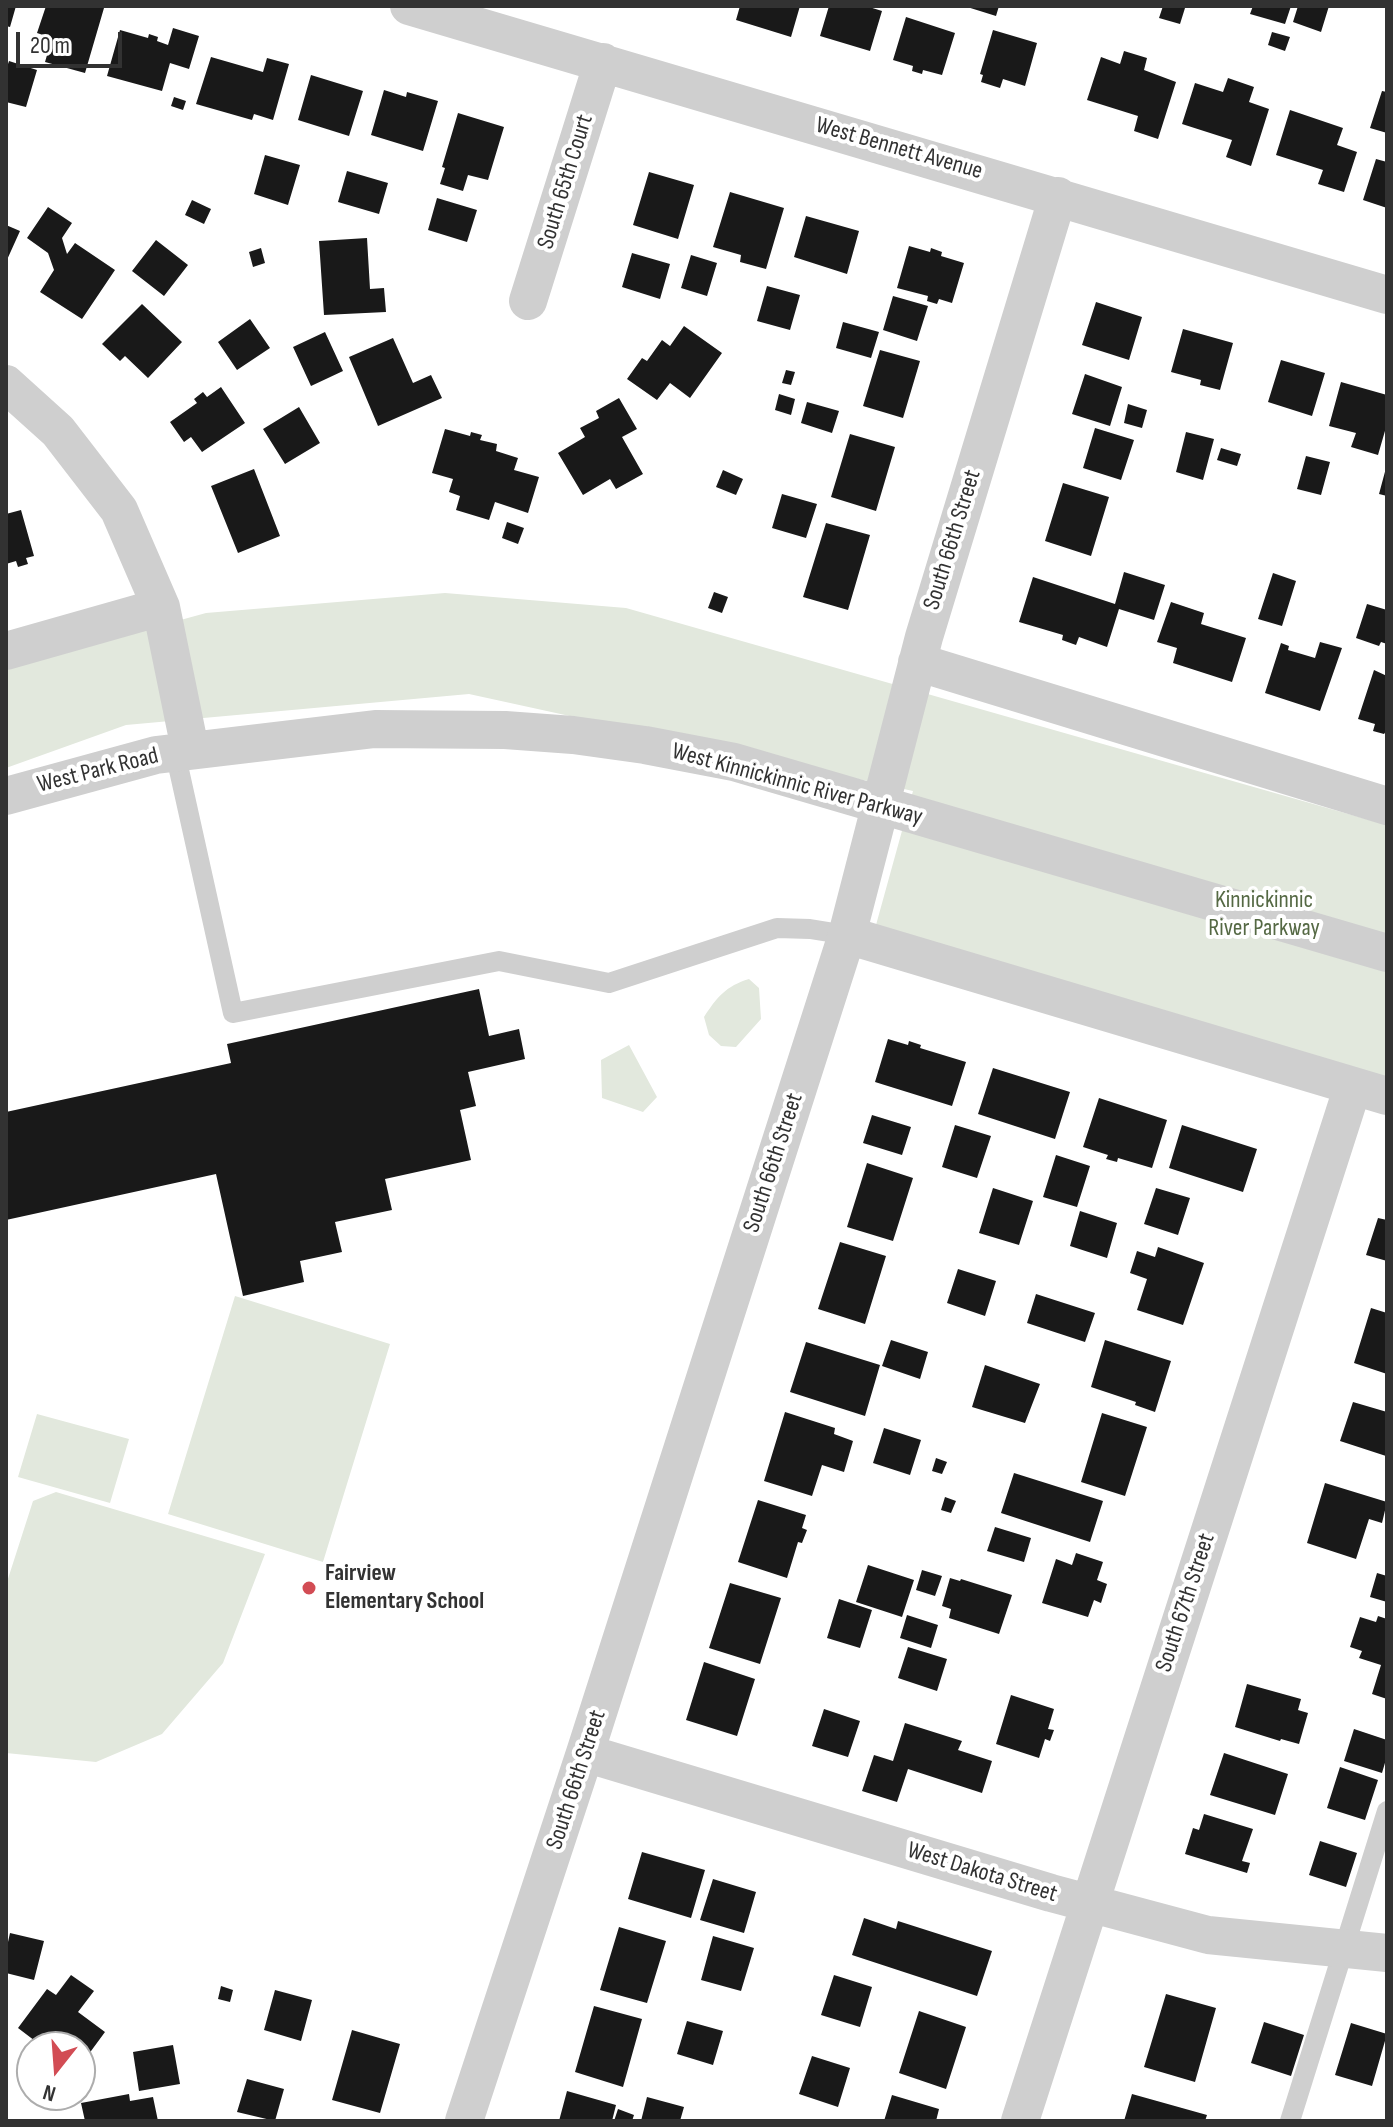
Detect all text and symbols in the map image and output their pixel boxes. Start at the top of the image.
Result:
scale bar [20,16,126,66]
text: 20 m [30,31,70,60]
street label: South 65th Court [532,111,600,253]
street label: West Bennett Avenue [812,111,986,187]
street label: South 66th Street [918,467,988,613]
street label: West Kinnickinnic River Parkway [669,738,925,832]
street label: West Park Road [35,742,161,800]
park label: Kinnickinnic River Parkway [1208,887,1320,943]
street label: South 66th Street [738,1090,810,1236]
street label: South 67th Street [1150,1530,1222,1676]
place label: Fairview Elementary School [325,1560,484,1616]
marker: Fairview Elementary School [300,1579,318,1597]
street label: South 66th Street [541,1707,613,1853]
street label: West Dakota Street [904,1837,1060,1909]
north arrow [16,2031,96,2111]
text: N [40,2078,59,2107]

